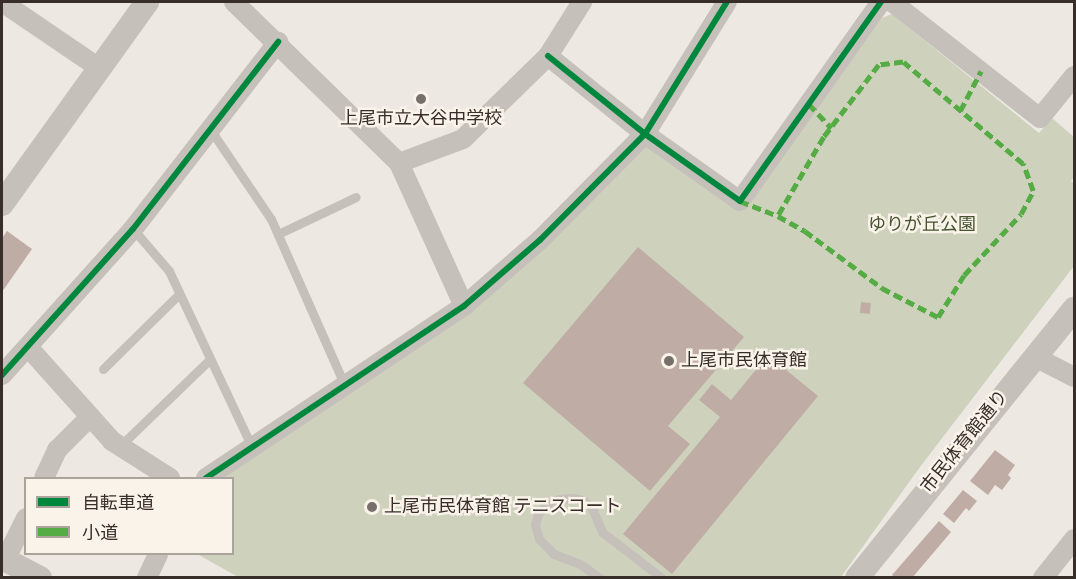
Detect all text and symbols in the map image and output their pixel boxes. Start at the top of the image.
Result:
marker: 上尾市立大谷中学校 [414,92,428,106]
place label: 上尾市立大谷中学校 [340,108,502,130]
park label: ゆりが丘公園 [868,214,976,236]
place label: 上尾市民体育館 [681,350,807,372]
marker: 上尾市民体育館 [662,354,676,368]
street label: 市民体育館通り [917,386,1013,498]
legend [24,477,234,555]
text: 自転車道 [82,491,154,516]
place label: 上尾市民体育館 テニスコート [384,496,622,518]
marker: 上尾市民体育館 テニスコート [365,500,379,514]
text: 小道 [82,521,118,546]

